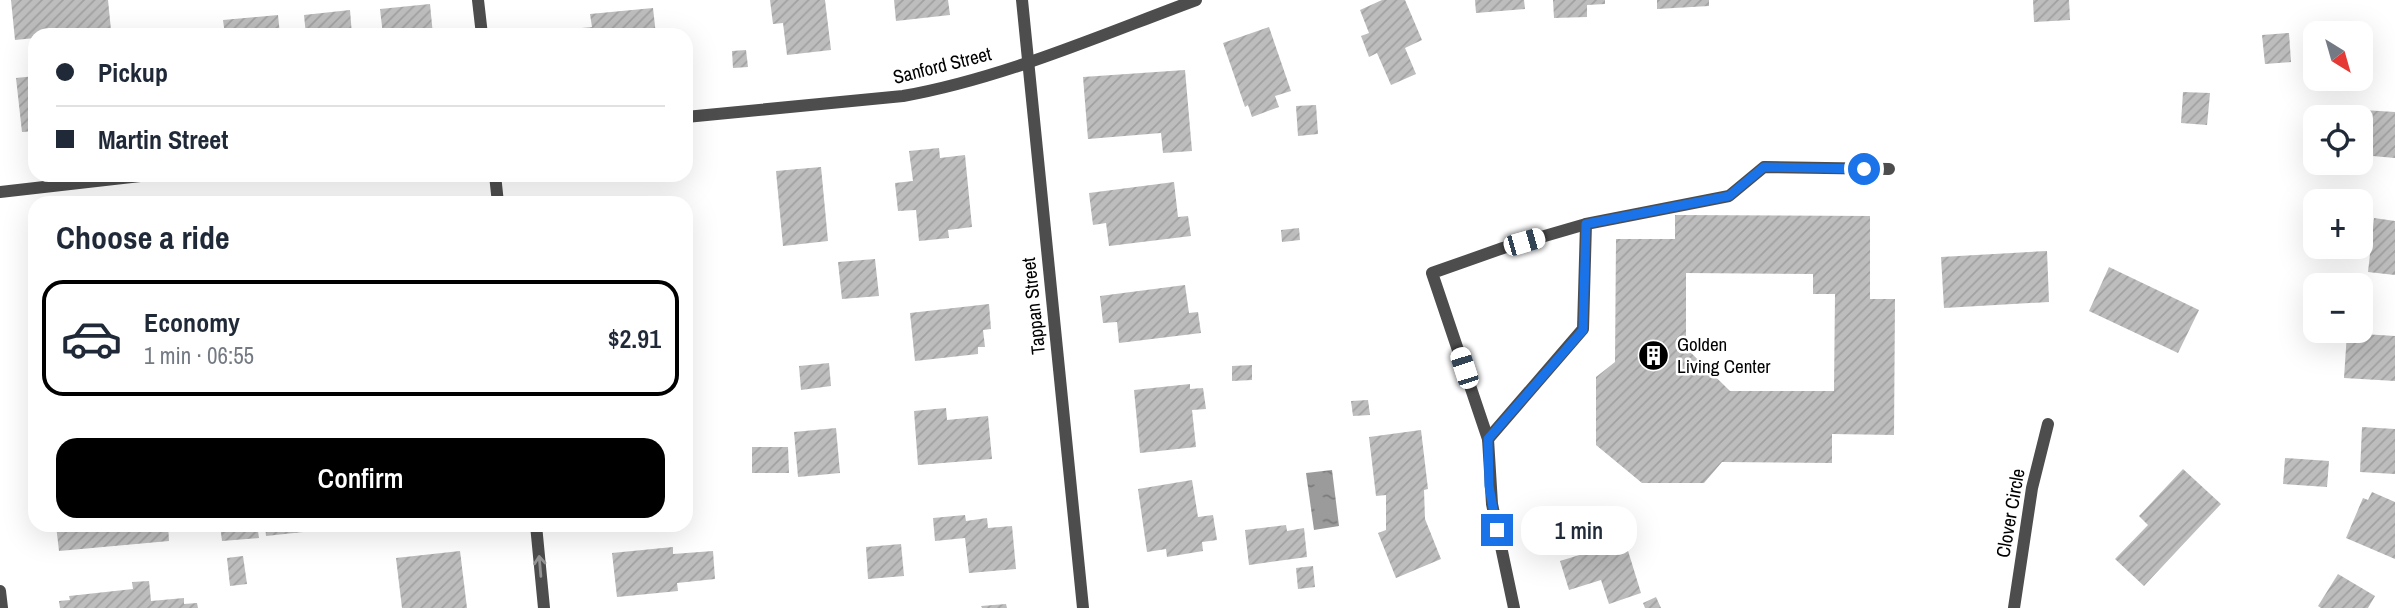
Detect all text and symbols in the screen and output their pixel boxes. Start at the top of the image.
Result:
north arrow [2303,21,2373,91]
map controls [2303,21,2373,343]
street label: Sanford Street [890,40,995,90]
text: Pickup [98,55,168,90]
button: locate [2303,105,2373,175]
text: Martin Street [98,122,228,157]
route start [1848,153,1880,185]
button: + [2303,189,2373,259]
text: Choose a ride [56,216,230,259]
car [1501,226,1548,258]
street label: Tappan Street [1015,256,1051,356]
button: − [2303,273,2373,343]
text: Economy [144,305,240,340]
icon: car [60,307,123,370]
text: $2.91 [608,321,661,356]
place label: Golden Living Center [1677,331,1771,379]
building icon: Golden Living Center [1637,338,1671,372]
text: 1 min · 06:55 [144,340,254,371]
car [1448,345,1481,391]
button: Confirm [56,438,665,518]
street label: Clover Circle [1989,466,2031,560]
callout: 1 min [1522,505,1637,554]
route end [1481,514,1513,546]
text: 1 min [1555,515,1603,546]
one-way arrow [533,556,546,578]

